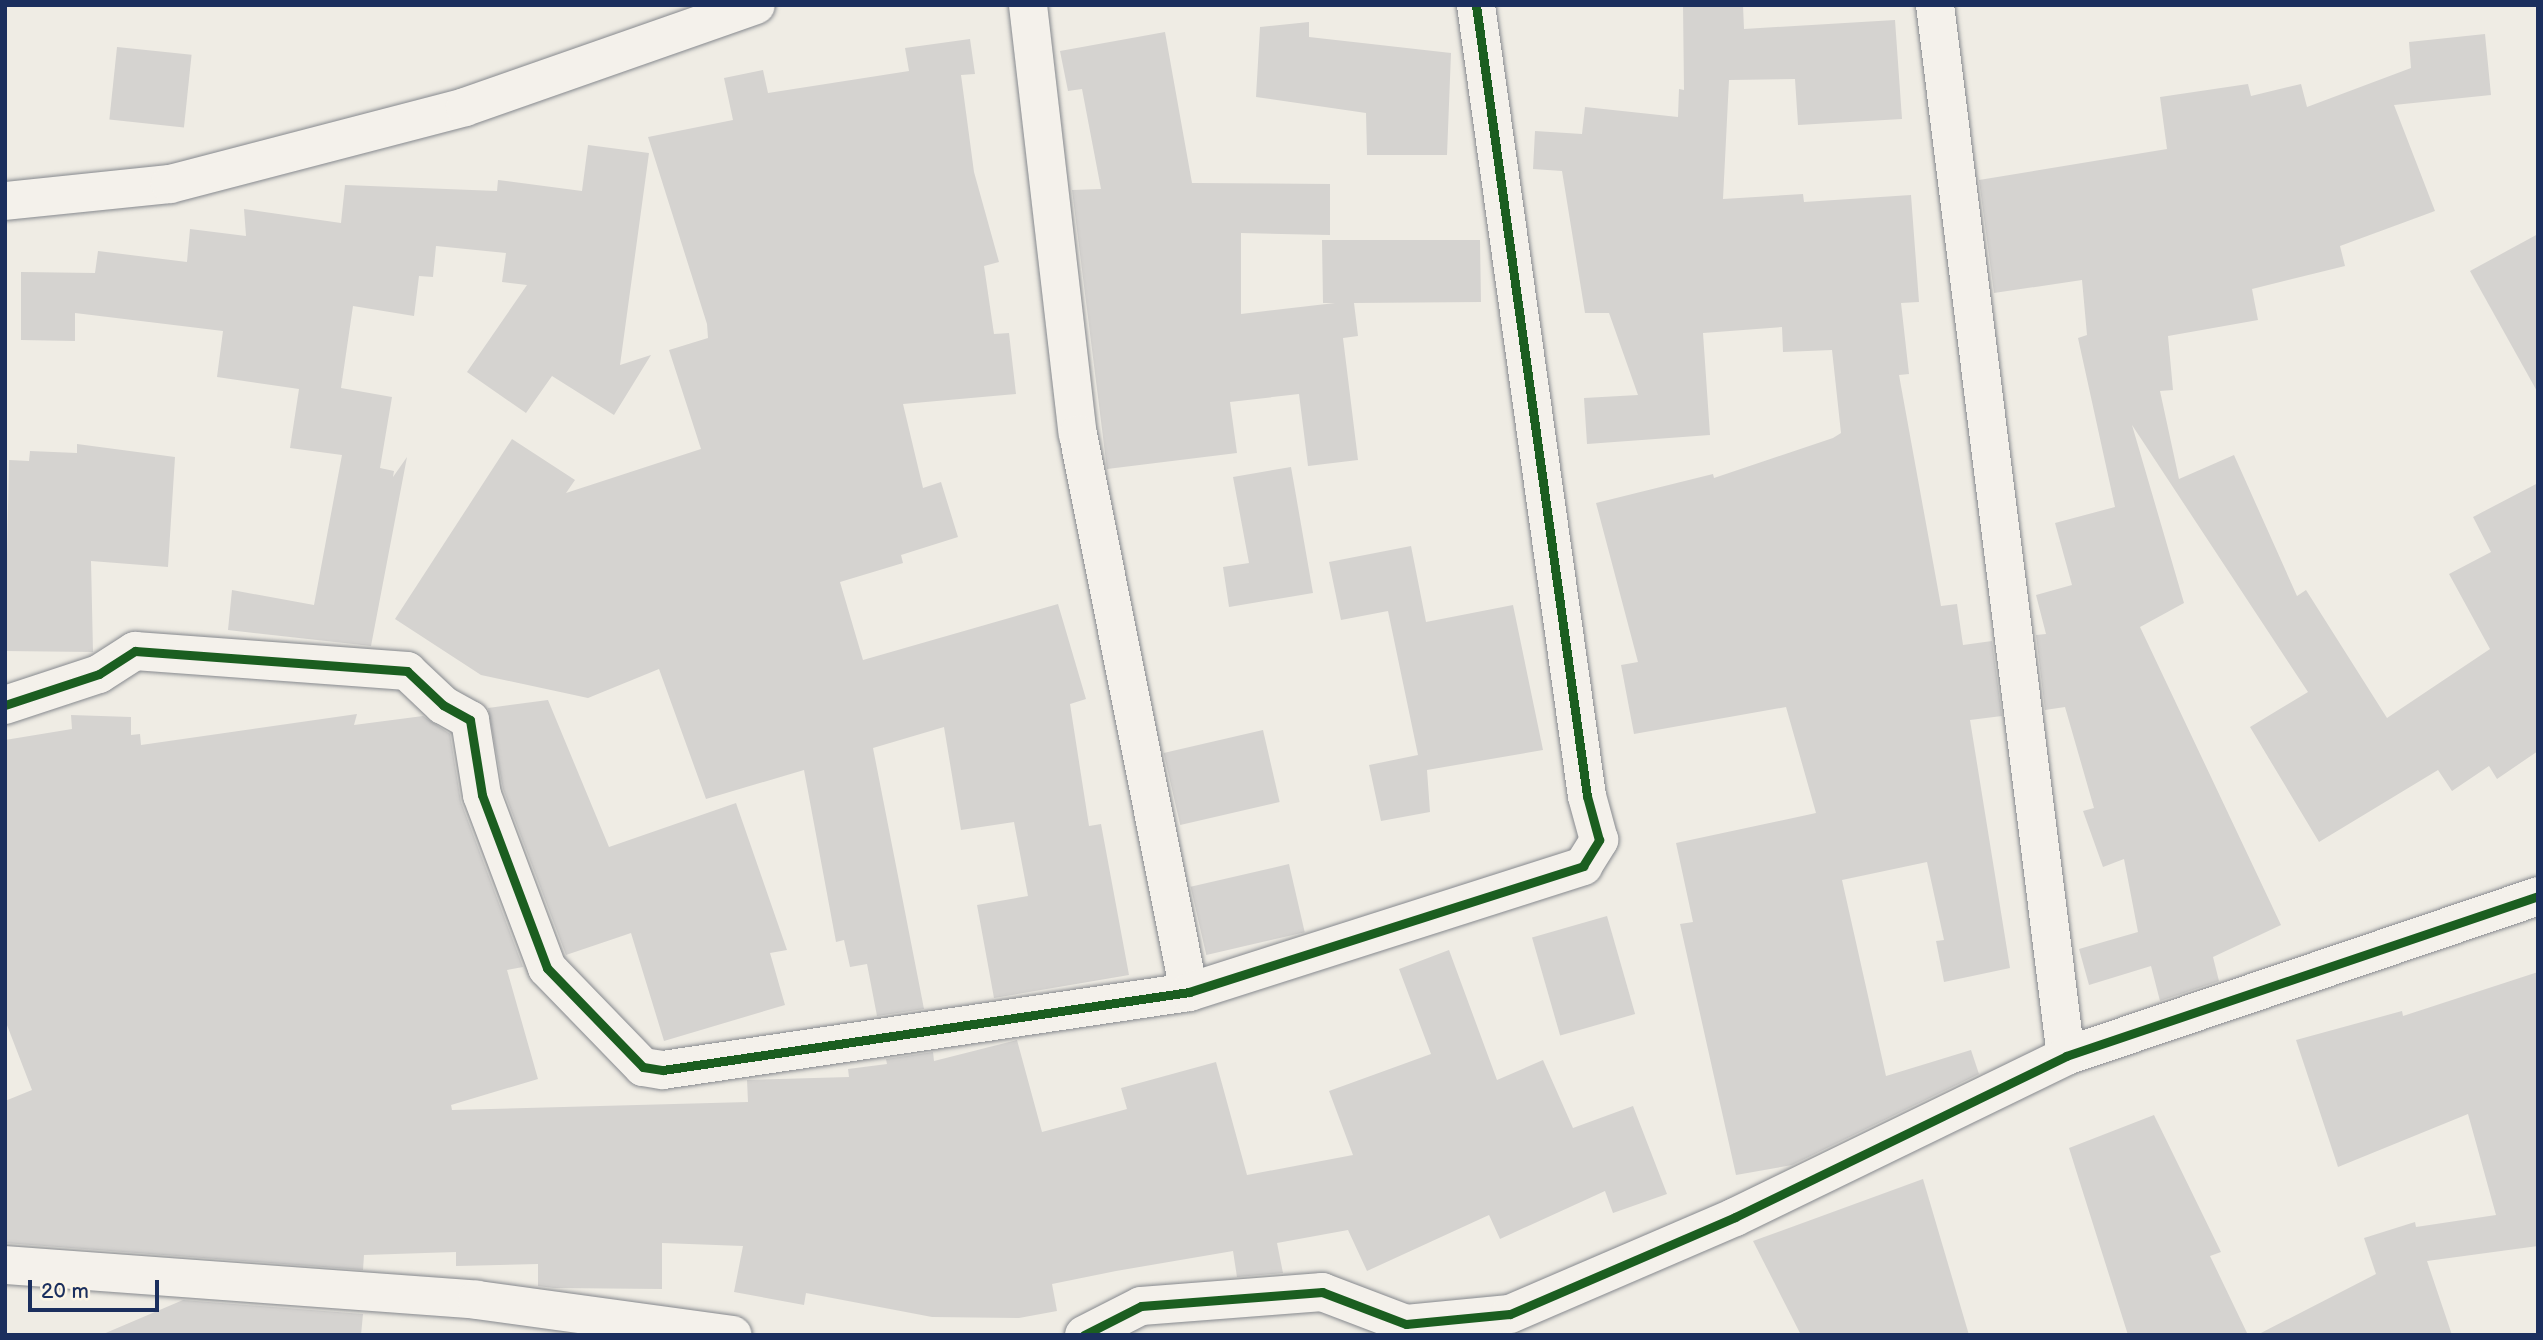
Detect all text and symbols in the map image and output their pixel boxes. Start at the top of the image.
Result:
scale bar [32,1266,163,1310]
text: 20 m [41,1279,89,1304]

